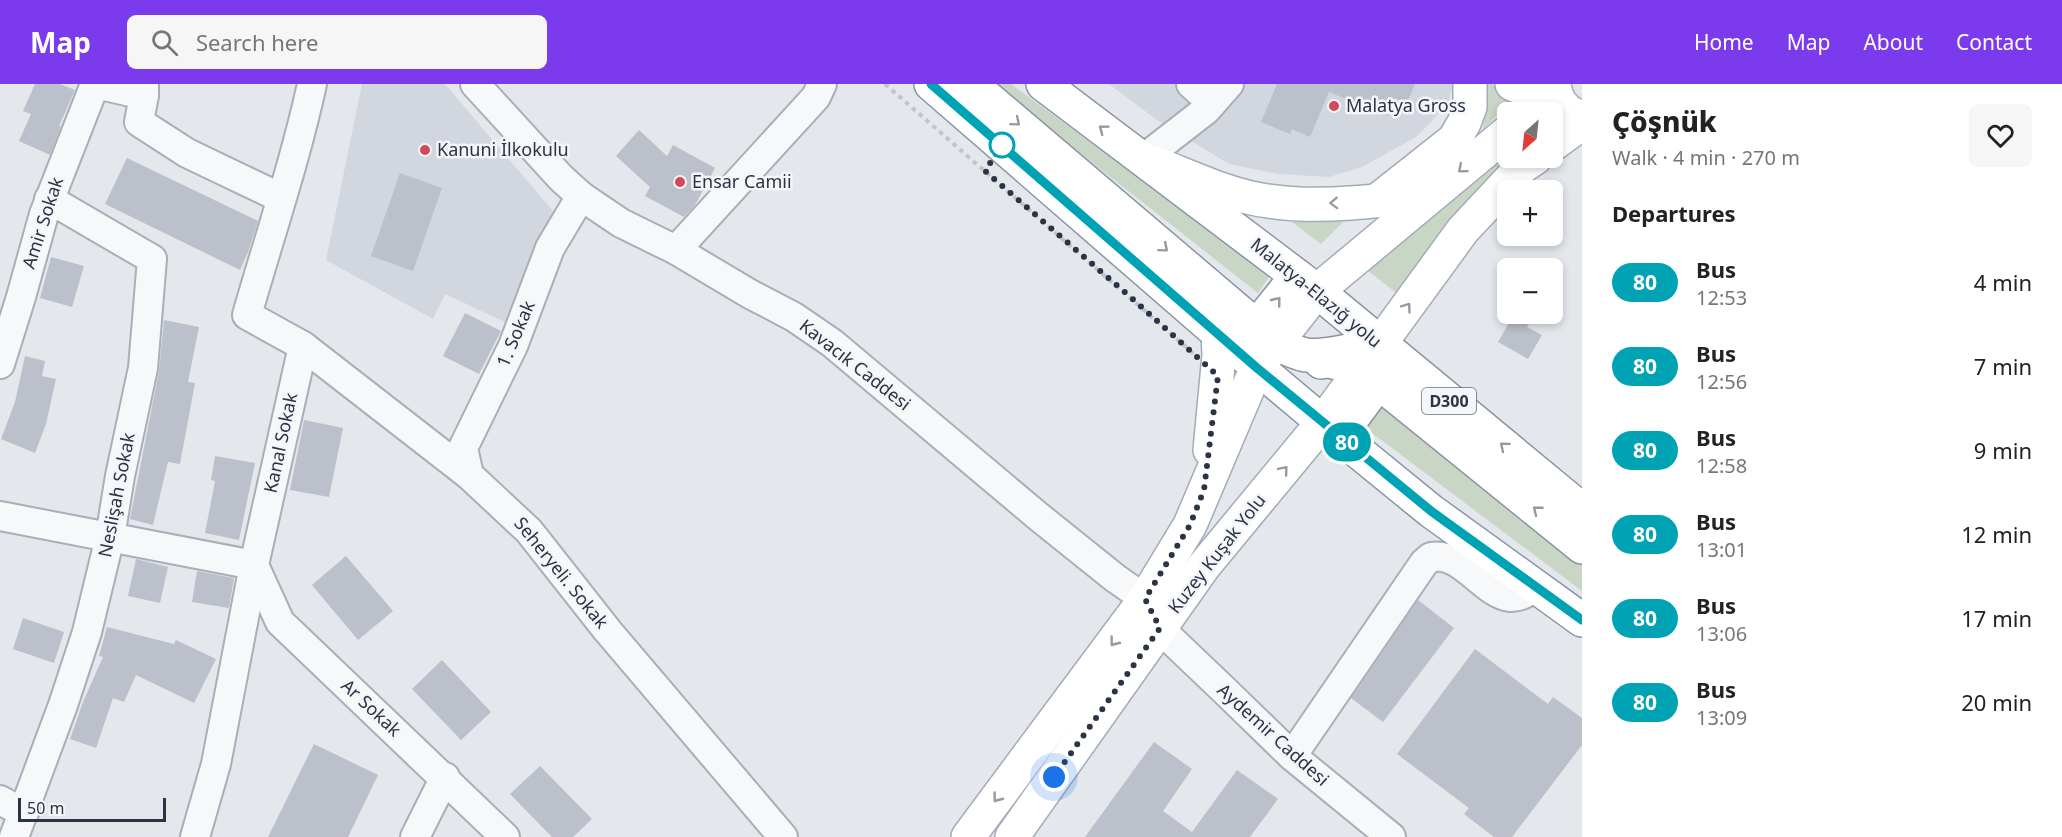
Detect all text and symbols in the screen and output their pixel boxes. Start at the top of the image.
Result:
search box [127,15,547,69]
text: Map [30,23,91,61]
icon: search [148,26,181,59]
text: Search here [196,27,318,57]
text: Home [1694,28,1754,56]
text: Map [1787,28,1830,56]
text: About [1863,28,1923,56]
text: Contact [1956,28,2032,56]
place label: Malatya Gross [1346,93,1466,117]
marker: Malatya Gross [1327,99,1341,113]
north arrow [1497,102,1563,168]
map controls [1497,102,1563,324]
text: Çöşnük [1612,102,1717,140]
button: heart [1969,104,2032,167]
one-way arrow [1009,115,1020,126]
one-way arrow [1099,125,1110,136]
unlabelled marker [989,132,1015,158]
place label: Kanuni İlkokulu [437,137,569,161]
marker: Kanuni İlkokulu [418,143,432,157]
text: Walk · 4 min · 270 m [1612,144,1800,171]
one-way arrow [1458,162,1469,173]
place label: Ensar Camii [692,169,792,193]
street label: Amir Sokak [16,173,68,272]
marker: Ensar Camii [673,175,687,189]
button: + [1497,180,1563,246]
one-way arrow [1329,196,1338,209]
text: Departures [1612,198,1736,228]
street label: Malatya-Elazığ yolu [1246,232,1387,353]
one-way arrow [1157,241,1168,252]
text: Bus [1696,254,1736,284]
button: − [1497,258,1563,324]
text: 4 min [1974,267,2032,297]
text: 80 [1633,268,1657,296]
text: 12:53 [1696,284,1747,311]
street label: 1. Sokak [490,296,540,370]
one-way arrow [1269,297,1280,308]
one-way arrow [1400,303,1411,314]
street label: Kavacık Caddesi [795,313,916,415]
text: Bus [1696,338,1736,368]
text: 7 min [1974,351,2032,381]
text: 80 [1633,352,1657,380]
text: 12:56 [1696,368,1747,395]
road number: D300 [1422,388,1476,414]
street label: Kanal Sokak [258,390,302,495]
line badge: 80 [1320,422,1374,462]
text: Bus [1696,422,1736,452]
text: 80 [1335,428,1359,456]
street label: Neslişah Sokak [92,430,140,559]
text: 9 min [1974,435,2032,465]
text: 80 [1633,436,1657,464]
one-way arrow [1500,442,1511,453]
text: 12:58 [1696,452,1747,479]
one-way arrow [1277,466,1288,477]
street label: Kuzey Kuşak Yolu [1162,489,1270,618]
one-way arrow [1532,506,1543,517]
text: Bus [1696,506,1736,536]
street label: Seheryeli. Sokak [509,512,614,633]
text: 12 min [1961,519,2032,549]
text: 80 [1633,520,1657,548]
text: 13:01 [1696,536,1747,563]
text: Bus [1696,590,1736,620]
text: 17 min [1961,603,2032,633]
text: 80 [1633,604,1657,632]
text: 13:06 [1696,620,1747,647]
one-way arrow [1110,635,1121,646]
street label: Ar Sokak [337,673,407,741]
text: Bus [1696,674,1736,704]
street label: Aydemir Caddesi [1213,678,1335,791]
text: 20 min [1961,687,2032,717]
text: 80 [1633,688,1657,716]
text: 13:09 [1696,704,1747,731]
your location [1039,762,1069,792]
one-way arrow [993,791,1004,802]
scale bar [18,795,166,822]
text: 50 m [27,797,64,819]

